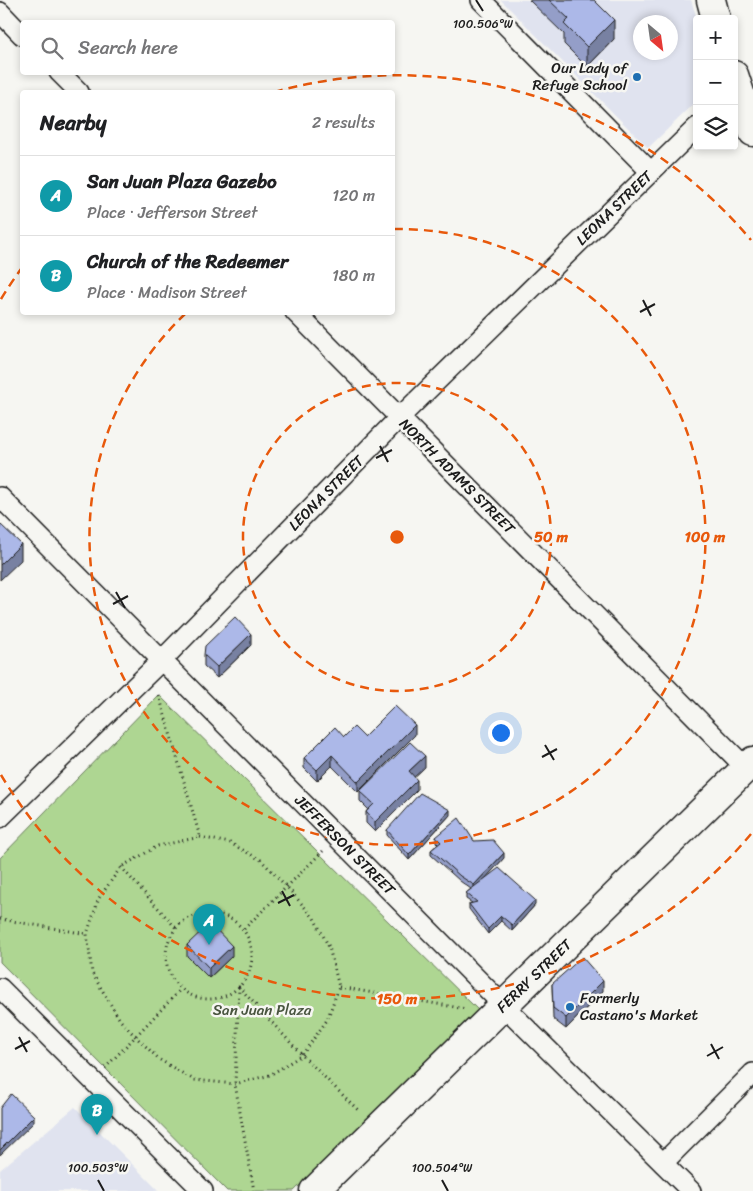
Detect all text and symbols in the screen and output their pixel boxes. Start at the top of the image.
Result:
text: 100.506°W [453,13,514,35]
north arrow [633,15,678,60]
map controls [693,15,738,150]
button: + [693,15,738,60]
search box [20,20,395,75]
text: Search here [78,31,178,64]
icon: search [38,34,66,62]
place label: Our Lady of Refuge School [533,55,629,98]
button: − [693,60,738,105]
marker: Our Lady of Refuge School [631,71,643,83]
text: Nearby [40,104,106,142]
button: layers [693,105,738,150]
text: 2 results [312,108,375,137]
street label: LEONA STREET [569,163,660,252]
text: San Juan Plaza Gazebo [87,165,277,198]
text: A [51,181,61,210]
text: 120 m [332,181,375,210]
text: Place · Jefferson Street [87,198,257,227]
text: Church of the Redeemer [87,245,288,278]
text: B [51,261,61,290]
text: 180 m [332,261,375,290]
text: Place · Madison Street [87,278,247,307]
street label: NORTH ADAMS STREET [393,412,522,541]
street label: LEONA STREET [282,448,371,537]
text: 50 m [534,524,569,550]
text: 100 m [685,524,726,550]
centre of rings [388,528,406,546]
your location [488,720,514,746]
street label: JEFFERSON STREET [288,788,403,903]
pin: A [193,904,225,945]
street label: FERRY STREET [490,932,579,1019]
place label: Formerly Castano's Market [580,985,698,1028]
text: 150 m [377,986,418,1012]
park label: San Juan Plaza [213,997,312,1023]
marker: Formerly Castano's Market [564,1001,576,1013]
pin: B [81,1094,113,1135]
text: 100.503°W [68,1157,129,1179]
text: 100.504°W [412,1157,473,1179]

